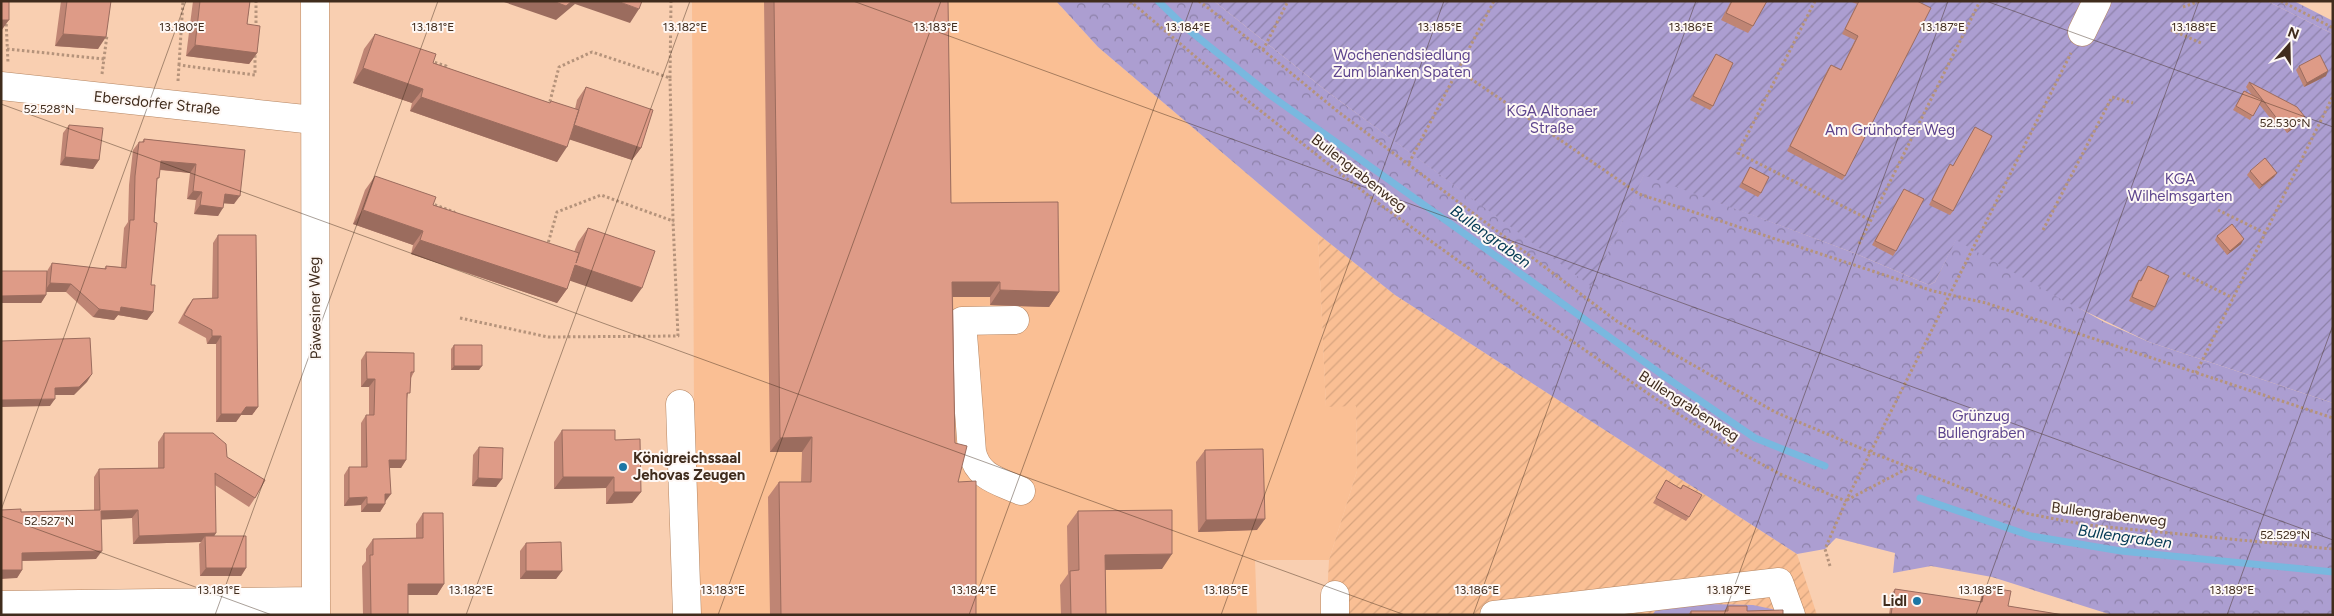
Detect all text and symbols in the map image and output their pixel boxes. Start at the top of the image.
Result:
text: 13.180°E [159,20,205,34]
text: 13.181°E [412,20,454,34]
text: 13.182°E [663,20,707,34]
text: 13.183°E [914,20,958,34]
text: 13.184°E [1165,20,1211,34]
text: 13.185°E [1418,20,1462,34]
text: 13.186°E [1669,20,1713,34]
text: 13.187°E [1921,20,1965,34]
text: 13.188°E [2171,20,2217,34]
north arrow [2264,20,2314,70]
text: N [2285,23,2301,43]
park label: Wochenendsiedlung Zum blanken Spaten [1333,46,1471,81]
street label: Ebersdorfer Straße [93,87,221,119]
text: 52.528°N [24,102,74,116]
park label: KGA Altonaer Straße [1506,102,1598,137]
text: 52.530°N [2260,116,2310,130]
park label: Am Grünhofer Weg [1825,121,1955,139]
street label: Bullengrabenweg [1308,130,1410,216]
park label: KGA Wilhelmsgarten [2128,170,2232,205]
water label: Bullengraben [1447,201,1535,272]
street label: Päwesiner Weg [305,257,325,359]
street label: Bullengrabenweg [1635,367,1743,445]
park label: Grünzug Bullengraben [1937,407,2025,442]
place label: Königreichssaal Jehovas Zeugen [633,449,745,484]
marker: Königreichssaal Jehovas Zeugen [617,461,629,473]
street label: Bullengrabenweg [2050,498,2168,530]
text: 52.527°N [24,514,74,528]
water label: Bullengraben [2077,520,2173,553]
text: 52.529°N [2260,528,2310,542]
text: 13.181°E [198,583,240,597]
text: 13.182°E [449,583,493,597]
text: 13.183°E [701,583,745,597]
text: 13.184°E [951,583,997,597]
text: 13.185°E [1204,583,1248,597]
text: 13.186°E [1455,583,1499,597]
text: 13.187°E [1707,583,1751,597]
text: 13.188°E [1958,583,2004,597]
text: 13.189°E [2210,583,2254,597]
place label: Lidl [1882,592,1907,610]
marker: Lidl [1911,595,1923,607]

